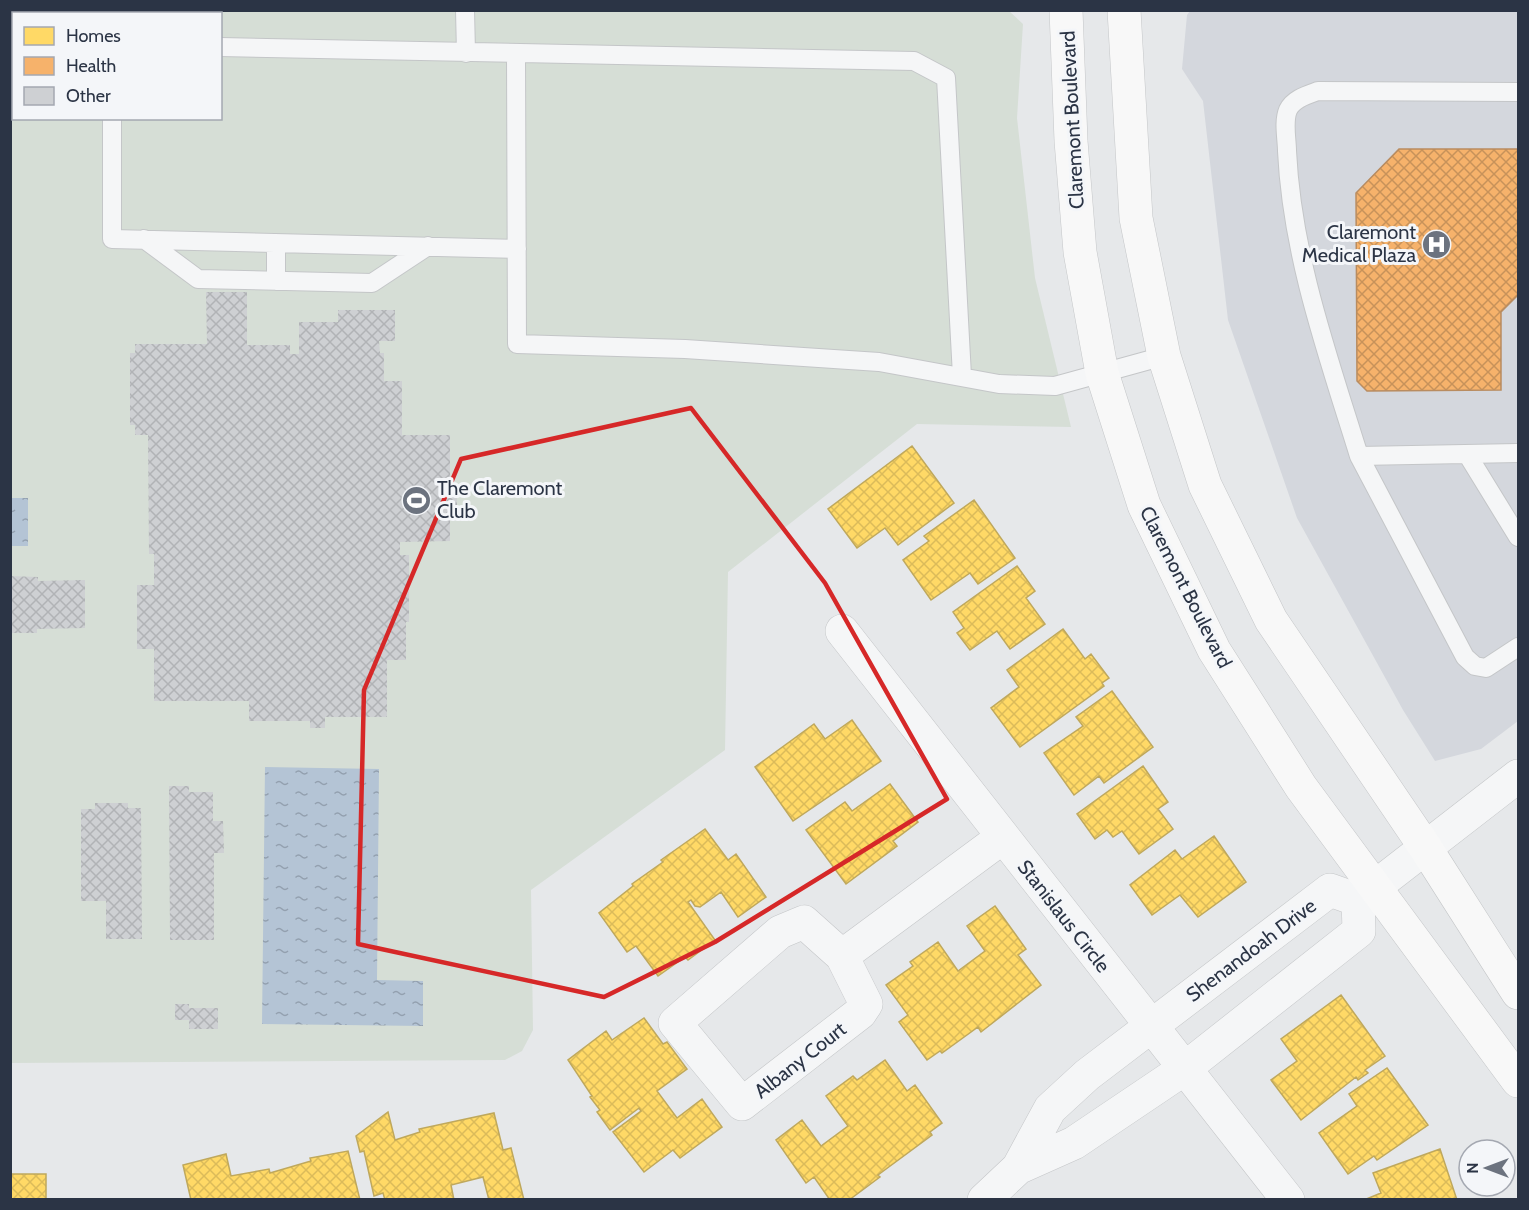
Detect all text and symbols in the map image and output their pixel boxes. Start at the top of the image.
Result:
legend [12,12,222,120]
text: Homes [66,25,121,47]
street label: Claremont Boulevard [1055,30,1089,210]
text: Health [66,55,116,77]
text: Other [66,85,111,107]
place label: Claremont Medical Plaza [1302,220,1416,267]
hospital icon: Claremont Medical Plaza [1421,228,1453,260]
place label: The Claremont Club [437,476,563,523]
sports icon: The Claremont Club [400,484,432,516]
street label: Claremont Boulevard [1135,502,1237,672]
street label: Stanislaus Circle [1013,855,1115,977]
street label: Shenandoah Drive [1181,893,1321,1007]
street label: Albany Court [749,1017,851,1103]
north arrow [1457,1138,1517,1198]
text: N [1463,1162,1482,1174]

